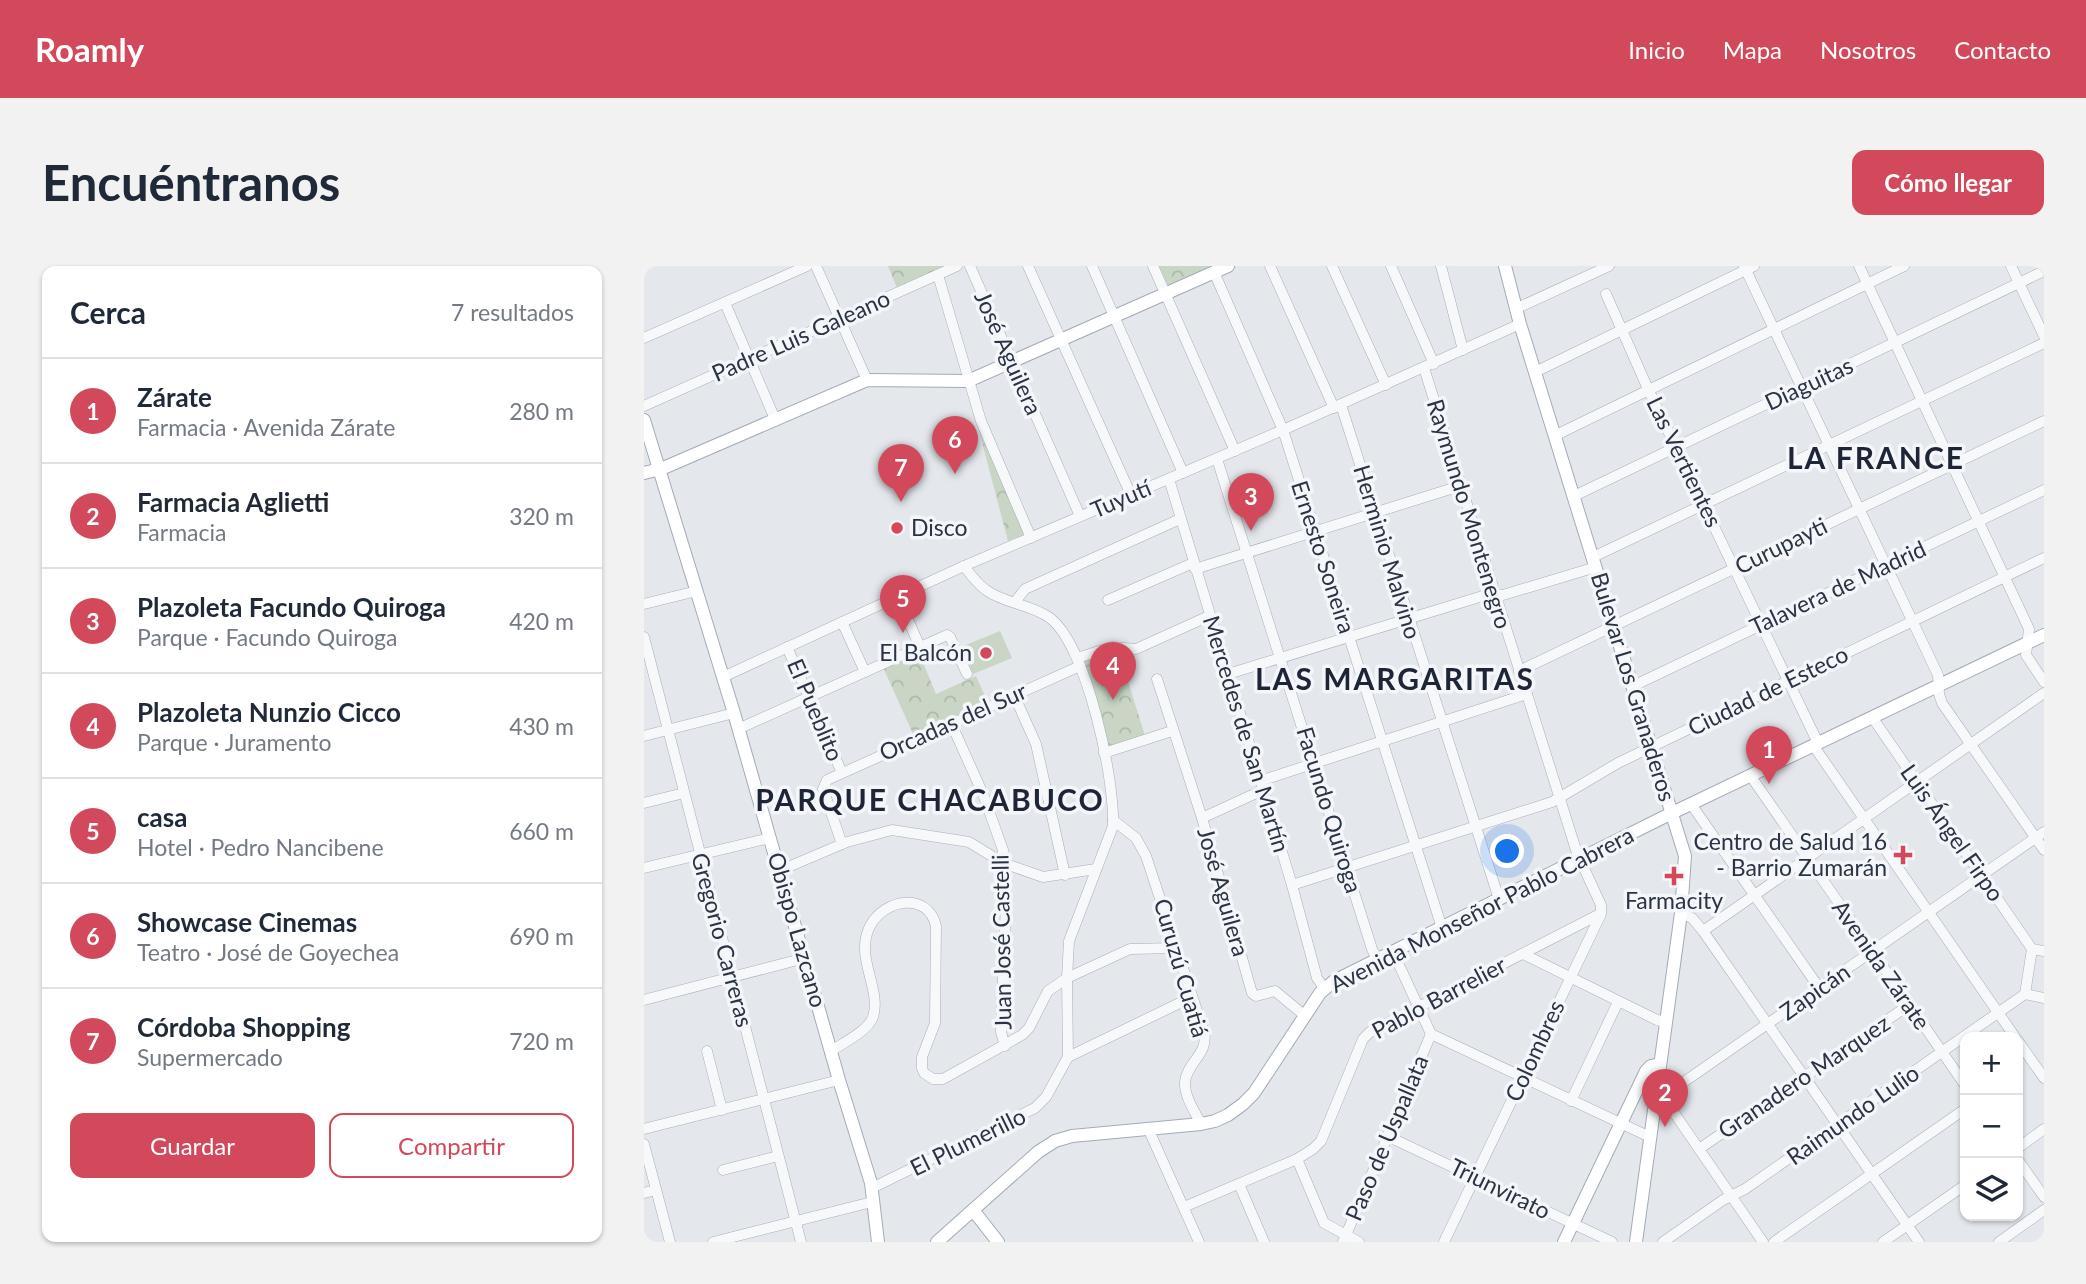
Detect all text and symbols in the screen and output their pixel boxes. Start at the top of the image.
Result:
text: Roamly [35,29,144,69]
text: Inicio [1628,35,1685,64]
text: Mapa [1723,35,1782,64]
text: Nosotros [1820,35,1916,64]
text: Contacto [1954,35,2051,64]
button: Cómo llegar [1852,150,2044,215]
text: Encuéntranos [42,153,340,211]
street label: Padre Luis Galeano [707,283,894,387]
street label: José Aguilera [969,286,1049,419]
text: Cerca [70,294,146,330]
text: 7 resultados [451,298,574,326]
street label: Diaguitas [1760,350,1857,416]
text: Zárate [137,381,212,413]
street label: Las Vertientes [1641,392,1729,531]
street label: Raymundo Montenegro [1422,396,1518,632]
text: 1 [86,397,100,425]
text: 280 m [509,397,574,425]
text: Farmacia · Avenida Zárate [137,413,395,441]
pin: 6 [932,416,978,474]
district label: LA FRANCE [1787,439,1965,475]
pin: 7 [878,444,924,502]
street label: Herminio Malvino [1348,461,1428,642]
street label: Tuyutí [1086,473,1156,523]
pin: 3 [1228,473,1274,531]
street label: Ernesto Soneira [1286,477,1362,637]
text: Farmacia Aglietti [137,486,329,518]
text: 2 [86,502,100,530]
text: 320 m [509,502,574,530]
street label: Curupayti [1730,511,1831,579]
place label: Disco [911,513,968,541]
text: Farmacia [137,518,226,546]
marker: Disco [889,520,905,536]
street label: Talavera de Madrid [1745,534,1930,640]
street label: Bulevar Los Granaderos [1586,569,1682,805]
pin: 5 [880,575,926,633]
text: Plazoleta Facundo Quiroga [137,591,446,623]
text: 3 [86,607,100,635]
text: 420 m [509,607,574,635]
street label: Mercedes de San Martín [1198,612,1296,855]
text: Parque · Facundo Quiroga [137,623,398,651]
place label: El Balcón [879,638,972,666]
street label: Ciudad de Esteco [1683,639,1852,741]
pin: 4 [1090,642,1136,700]
marker: El Balcón [978,645,994,661]
street label: El Pueblito [782,654,850,765]
district label: LAS MARGARITAS [1255,660,1535,696]
street label: Orcadas del Sur [875,676,1031,766]
text: Plazoleta Nunzio Cicco [137,696,401,728]
text: 4 [86,712,100,740]
text: 430 m [509,712,574,740]
street label: Facundo Quiroga [1291,723,1369,896]
pin: 1 [1746,726,1792,784]
text: Parque · Juramento [137,728,332,756]
street label: Luis Ángel Firpo [1895,758,2010,906]
district label: PARQUE CHACABUCO [755,781,1105,817]
text: casa [137,801,187,833]
text: 5 [86,817,100,845]
text: 660 m [509,817,574,845]
street label: Avenida Monseñor Pablo Cabrera [1325,820,1638,998]
street label: José Aguilera [1192,824,1256,959]
place label: Centro de Salud 16 - Barrio Zumarán [1694,827,1887,881]
text: Hotel · Pedro Nancibene [137,833,384,861]
your location [1490,834,1524,868]
marker: Centro de Salud 16 - Barrio Zumarán [1893,845,1913,865]
street label: Obispo Lazcano [762,849,833,1011]
street label: Gregorio Carreras [686,850,760,1030]
street label: Juan José Castelli [985,854,1017,1030]
marker: Farmacity [1666,868,1682,884]
place label: Farmacity [1625,886,1723,914]
street label: Avenida Zárate [1827,894,1937,1035]
street label: Curuzú Cuatiá [1149,895,1215,1040]
text: Showcase Cinemas [137,906,357,938]
text: 6 [86,922,100,950]
text: 690 m [509,922,574,950]
text: Teatro · José de Goyechea [137,938,399,966]
street label: Pablo Barrelier [1367,950,1511,1044]
street label: Zapicán [1774,957,1855,1025]
street label: Colombres [1498,995,1570,1106]
street label: Granadero Marquez [1712,1008,1895,1144]
text: Córdoba Shopping [137,1011,350,1043]
text: 7 [86,1027,100,1055]
text: 720 m [509,1027,574,1055]
map controls [1960,1032,2023,1221]
button: + [1960,1032,2023,1095]
text: Supermercado [137,1043,283,1071]
street label: Paso de Uspallata [1339,1051,1434,1225]
street label: Raimundo Lulio [1781,1058,1924,1170]
pin: 2 [1642,1069,1688,1127]
button: − [1960,1095,2023,1158]
street label: El Plumerillo [905,1101,1030,1181]
button: Guardar [70,1113,315,1178]
button: Compartir [329,1113,574,1178]
street label: Triunvirato [1446,1152,1555,1224]
button: layers [1960,1158,2023,1221]

